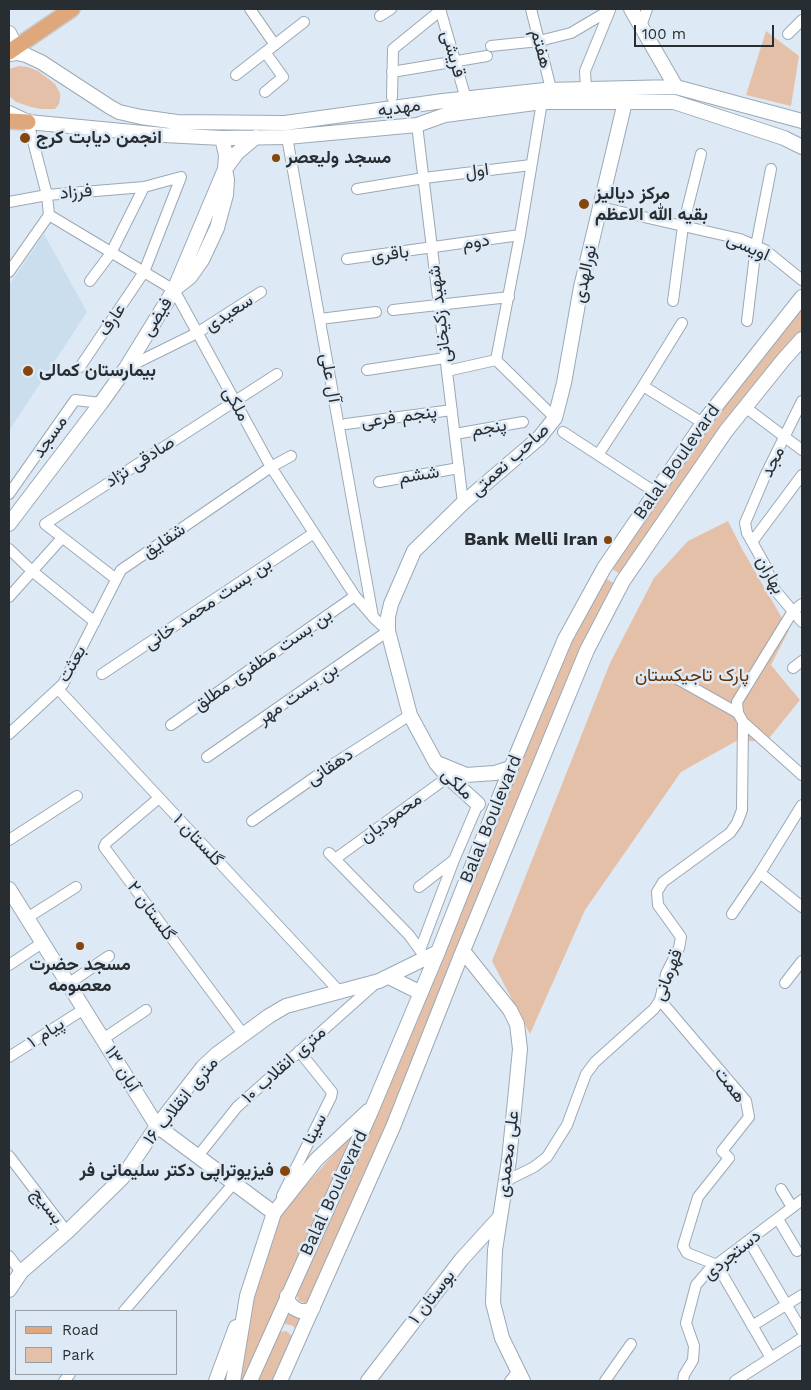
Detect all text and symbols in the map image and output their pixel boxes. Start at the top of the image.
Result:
scale bar [636,15,776,47]
text: 100 m [642,25,686,43]
street label: هفتم [525,27,557,71]
street label: قریشی [436,28,470,80]
street label: مهدیه [376,94,422,122]
place label: انجمن دیابت کرج [36,127,162,149]
marker: انجمن دیابت کرج [18,131,32,145]
place label: مسجد ولیعصر [286,147,391,169]
marker: مسجد ولیعصر [270,152,282,164]
street label: اول [464,159,490,183]
street label: فرزاد [59,180,93,204]
place label: مرکز دیالیز بقیه الله الاعظم [595,183,708,225]
marker: مرکز دیالیز بقیه الله الاعظم [577,197,591,211]
street label: اویسی [723,228,773,266]
street label: دوم [461,229,491,255]
street label: باقری [370,241,410,267]
street label: نورالهدی [568,243,602,305]
street label: شهید زکیخانی [423,264,457,364]
street label: سعیدی [201,289,257,337]
street label: فیضی [137,294,177,340]
street label: عارف [93,300,131,340]
street label: آل علی [315,352,345,404]
place label: بیمارستان کمالی [39,360,156,382]
marker: بیمارستان کمالی [21,364,35,378]
street label: ملکی [218,383,254,425]
street label: Balal Boulevard [629,400,725,524]
street label: پنجم فرعی [360,401,438,433]
street label: مسجد [28,412,72,462]
street label: پنجم [470,414,508,442]
street label: صاحب نعمتی [466,419,554,501]
street label: صادقی نژاد [101,432,179,492]
street label: مجد [756,443,790,481]
street label: ششم [397,461,441,489]
street label: شقایق [138,519,190,563]
place label: Bank Melli Iran [464,529,598,551]
marker: Bank Melli Iran [602,534,614,546]
street label: بهاران [751,552,789,598]
street label: بن بست محمد خانی [140,553,276,655]
street label: بن بست مظفری مطلق [190,604,336,716]
street label: بعثت [53,642,91,686]
street label: بن بست مهر [254,658,342,730]
park label: پارک تاجیکستان [635,665,749,687]
street label: دهقانی [303,744,357,790]
street label: Balal Boulevard [455,752,527,886]
street label: ملکی [436,764,478,804]
street label: محمودیان [356,788,426,848]
street label: گلستان ۱ [168,809,228,871]
street label: گلستان ۲ [122,877,180,945]
marker: مسجد حضرت معصومه [74,940,86,952]
street label: قهرمانی [648,946,688,1004]
place label: مسجد حضرت معصومه [29,954,131,996]
street label: پیام ۱ [24,1013,68,1053]
street label: ۱۰ متری انقلاب [238,1022,330,1108]
street label: ۱۳ آبان [100,1042,144,1096]
street label: ۱۶ متری انقلاب [139,1053,223,1149]
street label: همت [709,1063,751,1107]
street label: علی محمدی [492,1109,524,1199]
street label: سینا [298,1110,332,1148]
street label: Balal Boulevard [295,1127,373,1259]
place label: فیزیوتراپی دکتر سلیمانی فر [79,1160,274,1182]
marker: فیزیوتراپی دکتر سلیمانی فر [278,1164,292,1178]
street label: بسیج [26,1183,68,1229]
street label: دستجردی [699,1225,765,1285]
street label: بوستان ۱ [404,1266,460,1328]
legend [15,1310,178,1375]
text: Road [62,1321,99,1339]
text: Park [62,1346,94,1364]

